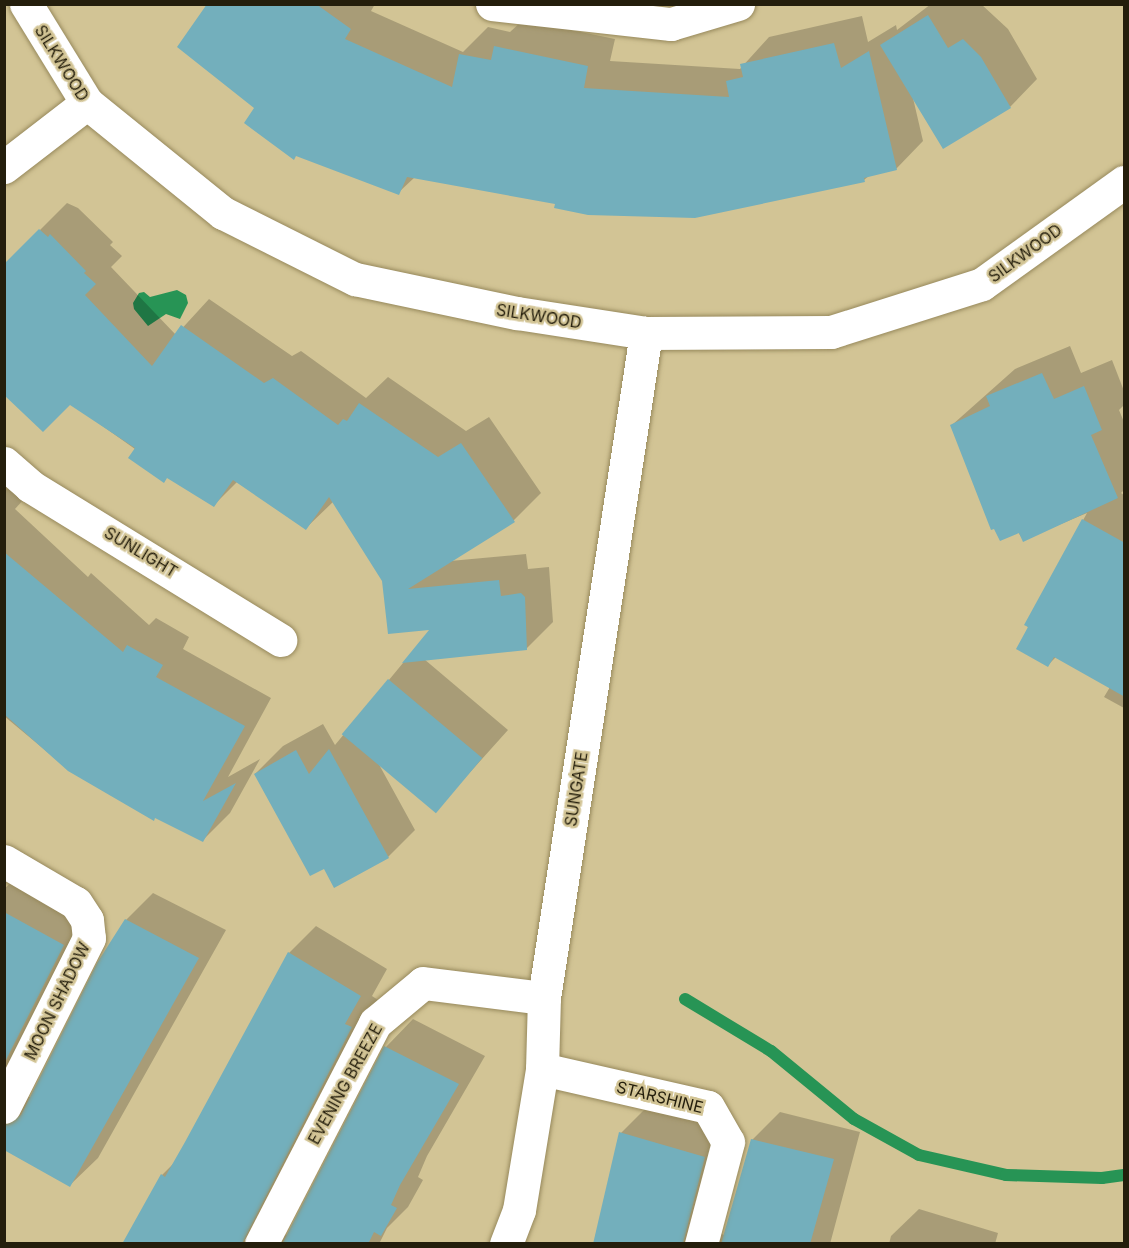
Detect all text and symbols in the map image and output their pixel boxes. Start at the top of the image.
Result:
street label: SILKWOOD [31,21,93,105]
street label: SILKWOOD [985,220,1065,286]
street label: SILKWOOD [495,300,583,332]
street label: SUNLIGHT [101,523,181,581]
street label: SUNGATE [561,750,591,828]
street label: MOON SHADOW [20,939,94,1063]
street label: EVENING BREEZE [304,1020,386,1148]
street label: STARSHINE [615,1077,705,1117]

